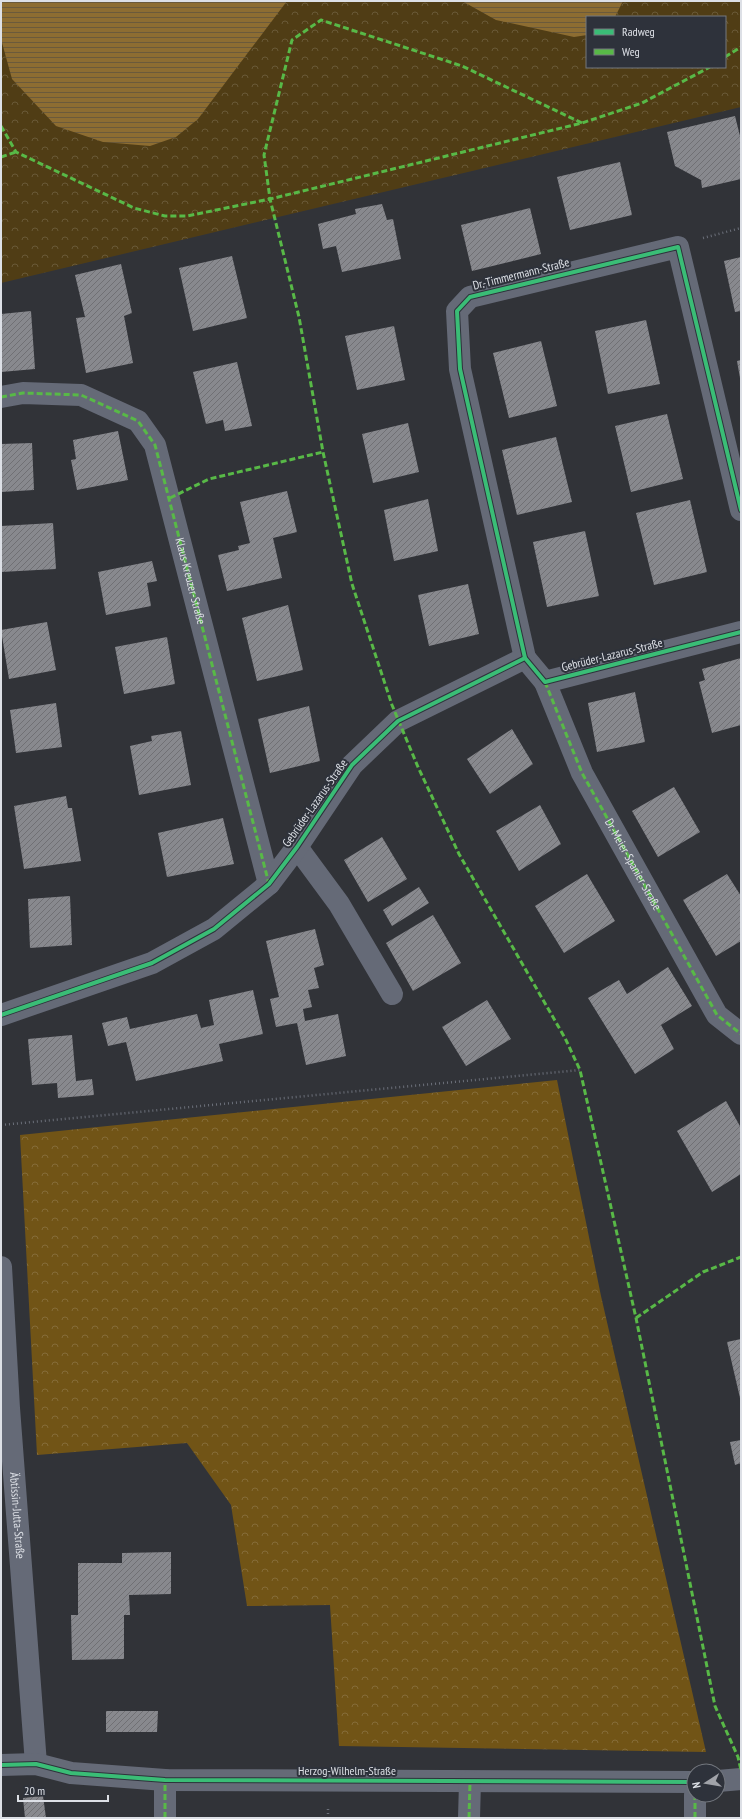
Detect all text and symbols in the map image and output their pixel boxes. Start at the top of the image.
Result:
legend [586,16,726,68]
text: Radweg [622,24,655,39]
text: Weg [622,44,640,59]
street label: Dr.-Timmermann-Straße [471,254,571,293]
street label: Klaus-Kreuzer-Straße [172,536,209,626]
street label: Gebrüder-Lazarus-Straße [560,635,664,674]
street label: Gebrüder-Lazarus-Straße [279,756,350,849]
street label: Dr.-Meier-Spanier-Straße [602,816,665,913]
street label: Äbtissin-Jutta-Straße [7,1472,28,1559]
street label: Herzog-Wilhelm-Straße [298,1763,396,1778]
north arrow [686,1763,726,1803]
scale bar [18,1777,108,1803]
text: N [689,1781,704,1789]
text: 20 m [24,1783,45,1798]

